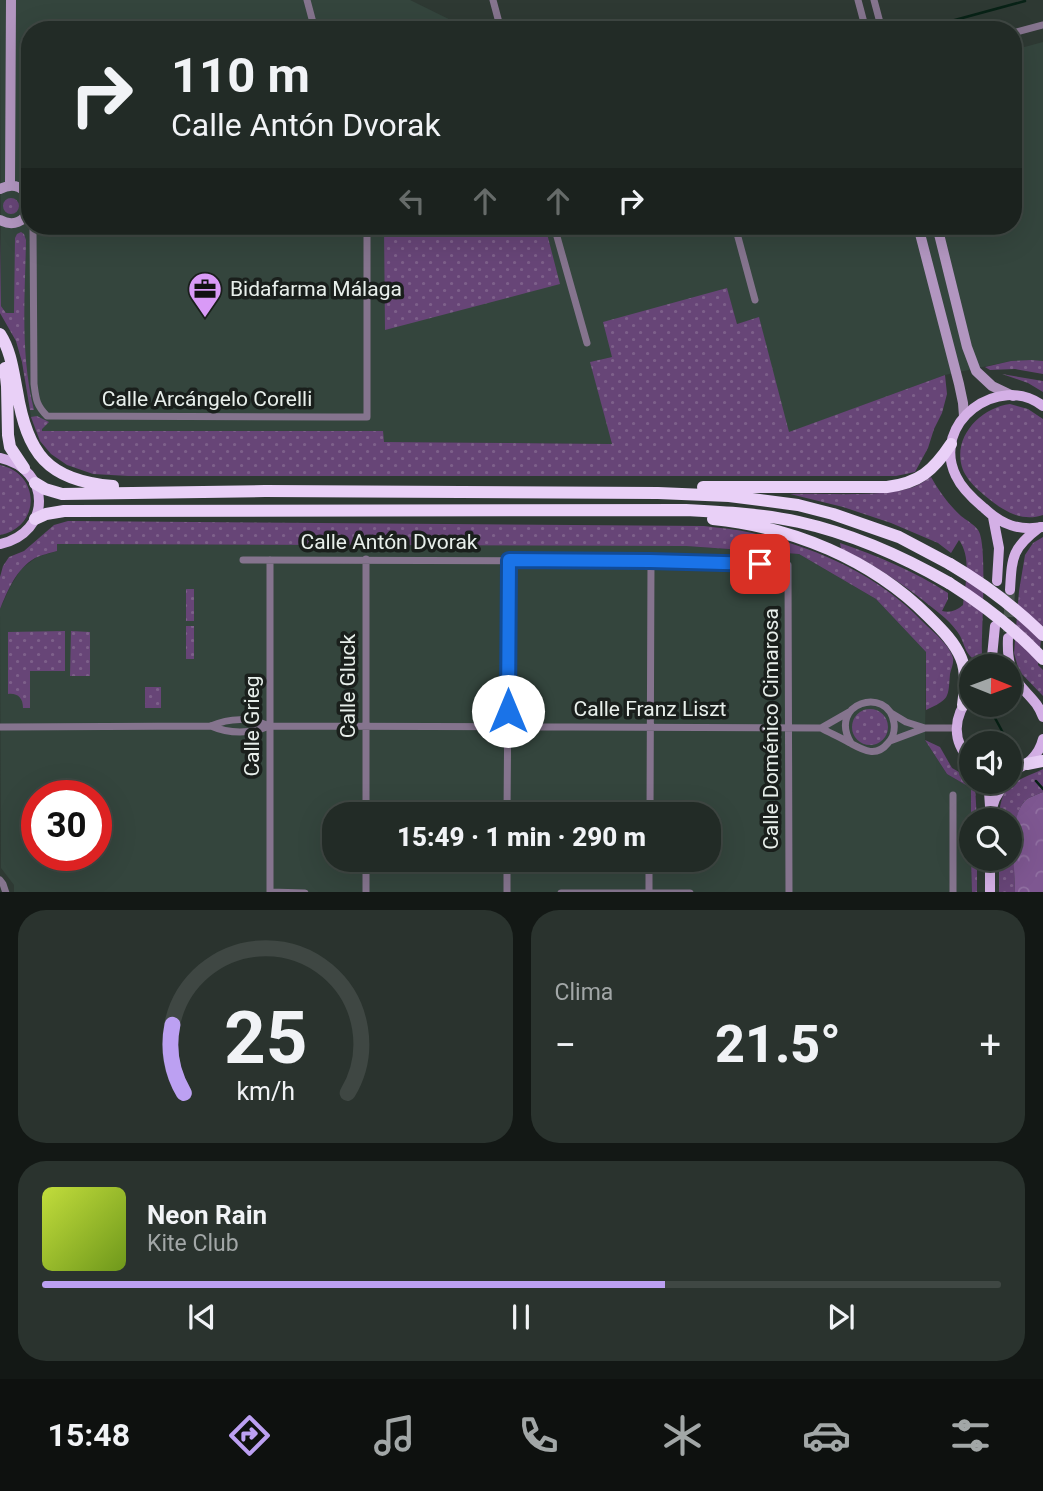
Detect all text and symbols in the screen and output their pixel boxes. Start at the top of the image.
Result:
text: 110 m [171,47,310,104]
icon: right [56,49,147,140]
text: Calle Antón Dvorak [171,106,441,144]
icon: left [393,182,431,220]
icon: ahead [466,182,504,220]
icon: ahead [539,182,577,220]
icon: right [612,182,650,220]
office icon: Bidafarma Málaga [186,270,224,319]
place label: Bidafarma Málaga [230,277,402,301]
street label: Calle Arcángelo Corelli [102,387,312,411]
street label: Calle Antón Dvorak [301,530,478,554]
pin [730,534,790,594]
icon: arrive [741,545,779,583]
street label: Calle Doménico Cimarosa [759,608,783,850]
street label: Calle Gluck [336,634,360,738]
north arrow [959,654,1022,718]
map controls [959,654,1022,871]
position arrow [471,674,545,748]
street label: Calle Grieg [240,675,264,777]
street label: Calle Franz Liszt [574,697,727,721]
button: sound [959,731,1022,794]
speed limit sign: 30 [21,780,112,871]
button: search [959,808,1022,871]
text: 15:49 · 1 min · 290 m [397,822,646,852]
text: Clima [555,979,613,1006]
text: 25 [223,995,307,1081]
text: 21.5° [715,1014,841,1075]
text: − [555,1023,576,1067]
text: + [979,1023,1001,1067]
text: km/h [236,1076,295,1105]
text: Neon Rain [147,1200,267,1230]
text: Kite Club [147,1230,239,1257]
icon: previous [183,1298,221,1336]
icon: pause [502,1298,540,1336]
icon: next [822,1298,860,1336]
icon: directions [225,1411,274,1460]
icon: music [370,1411,419,1460]
icon: phone [514,1411,563,1460]
icon: climate [658,1411,707,1460]
icon: car [802,1411,851,1460]
icon: filters [946,1411,995,1460]
text: 15:48 [48,1416,130,1454]

